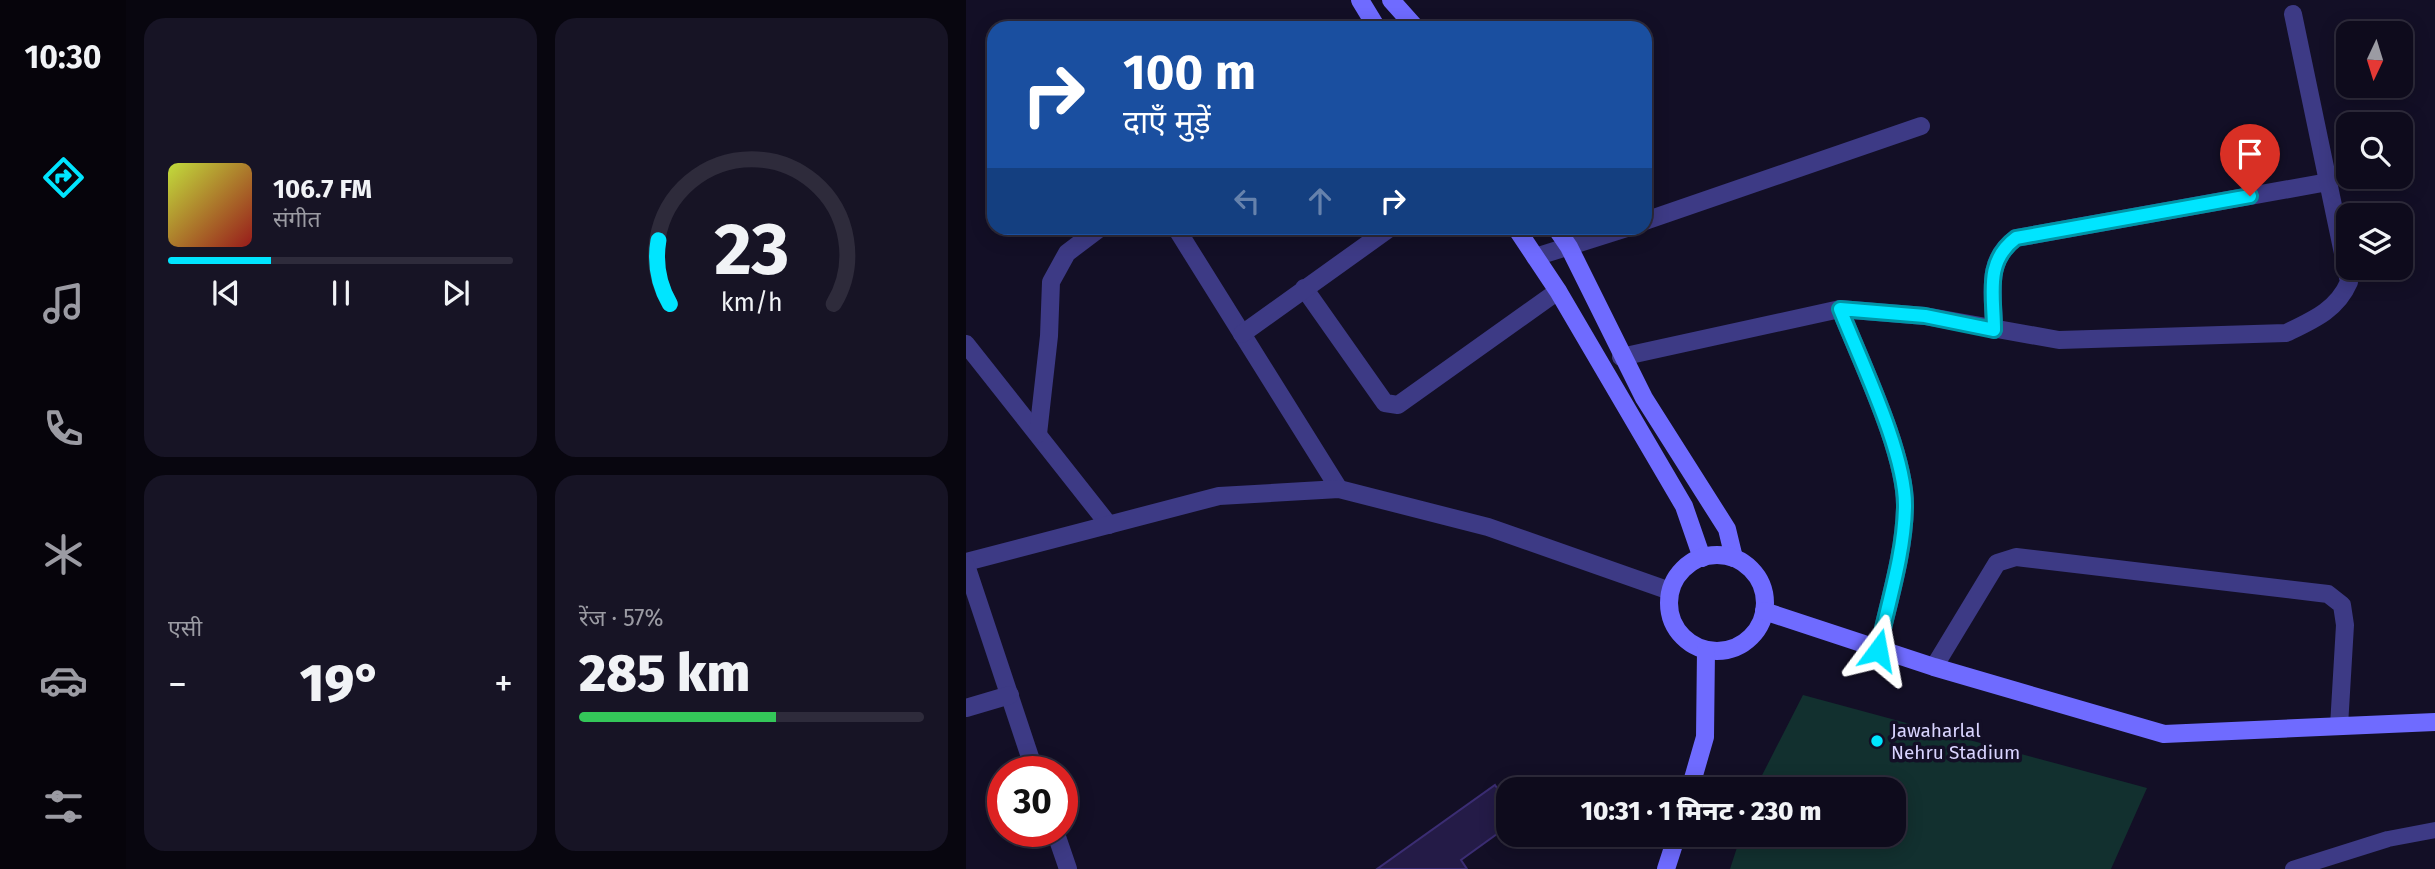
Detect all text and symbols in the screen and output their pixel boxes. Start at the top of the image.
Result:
north arrow [2336,21,2413,98]
map controls [2336,21,2413,280]
text: 10:30 [24,38,102,76]
text: 100 m [1123,43,1256,102]
icon: right [1008,49,1099,140]
text: दाएँ मुड़ें [1123,103,1211,141]
button: search [2336,112,2413,189]
pin [2220,124,2280,196]
icon: arrive [2231,135,2269,173]
icon: directions [39,153,88,202]
text: 106.7 FM [273,174,372,205]
icon: left [1228,182,1266,220]
icon: ahead [1301,182,1339,220]
icon: right [1374,182,1412,220]
button: layers [2336,203,2413,280]
text: संगीत [273,205,321,233]
text: 23 [714,206,789,293]
icon: previous [207,274,245,312]
icon: pause [322,274,360,312]
icon: next [437,274,475,312]
icon: music [39,279,88,328]
text: km/h [721,288,782,318]
icon: phone [39,404,88,453]
icon: climate [39,530,88,579]
text: रेंज · 57% [579,604,664,632]
position arrow [1841,613,1915,687]
text: एसी [168,614,202,642]
text: 285 km [579,642,750,705]
text: 19° [300,652,381,715]
icon: car [39,656,88,705]
text: − [168,661,187,707]
text: + [494,661,513,707]
place label: Jawaharlal Nehru Stadium [1891,719,2020,764]
marker: Jawaharlal Nehru Stadium [1869,733,1885,749]
speed limit sign: 30 [987,756,1078,847]
icon: filters [39,782,88,831]
text: 10:31 · 1 मिनट · 230 m [1581,796,1821,827]

